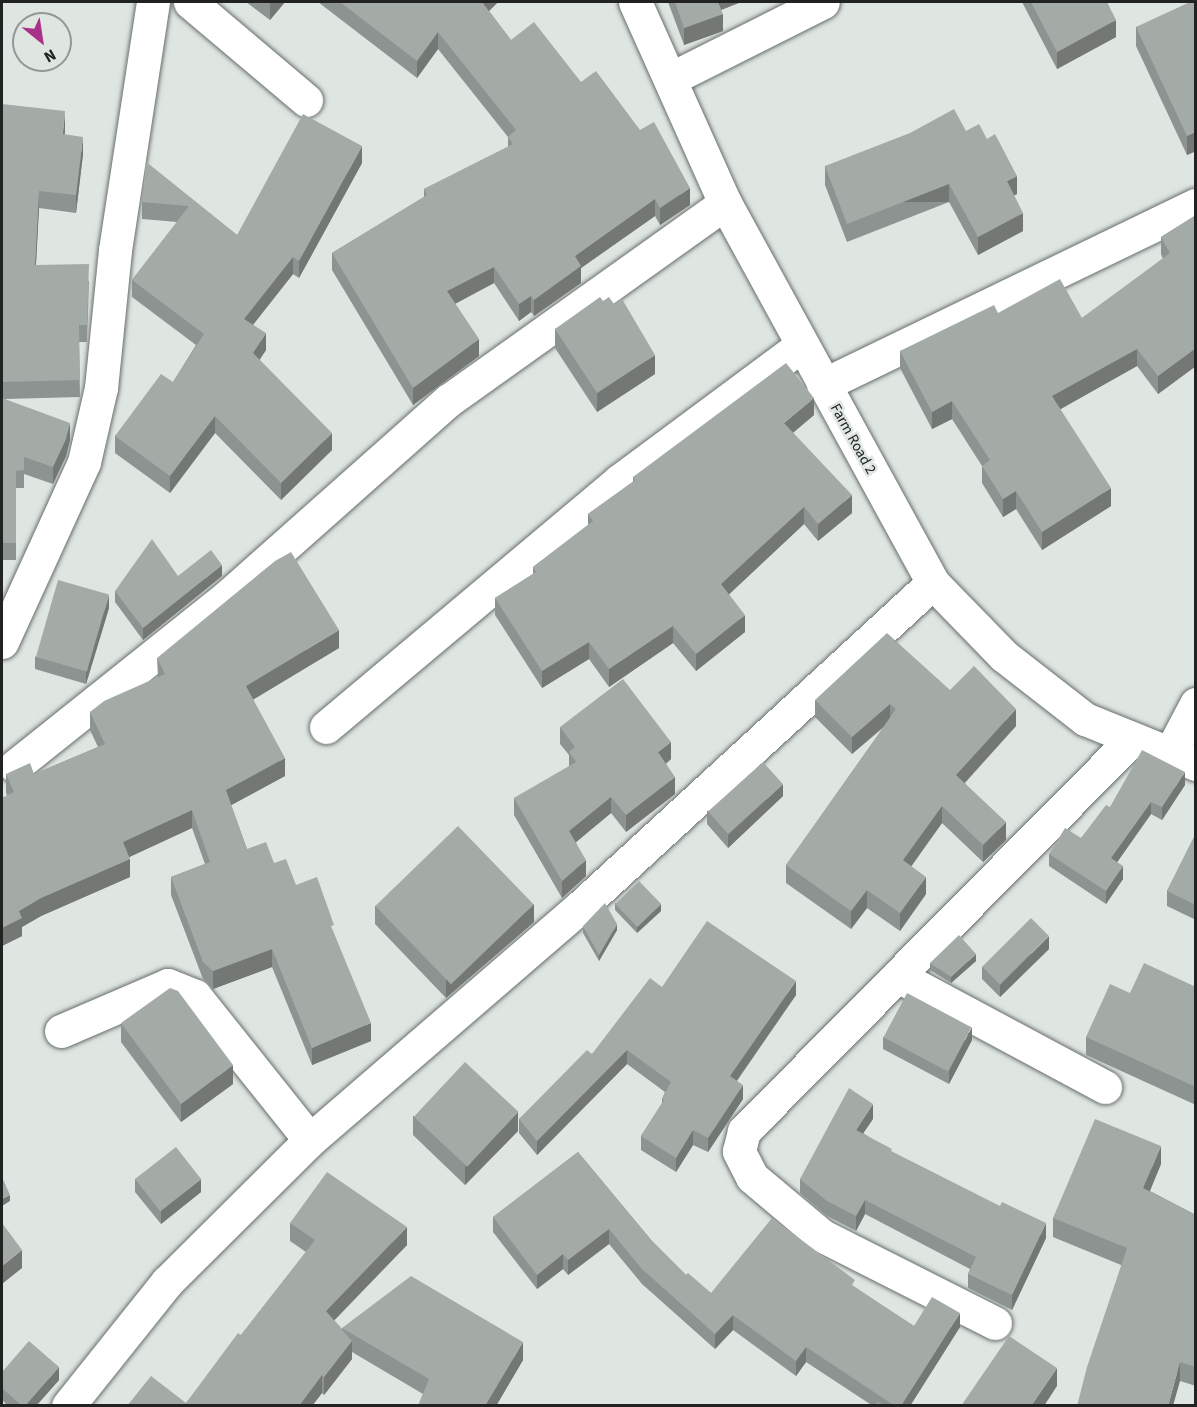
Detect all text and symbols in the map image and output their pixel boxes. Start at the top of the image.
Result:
north arrow [12,12,72,72]
text: N [40,44,60,68]
street label: Farm Road 2 [826,401,880,477]

